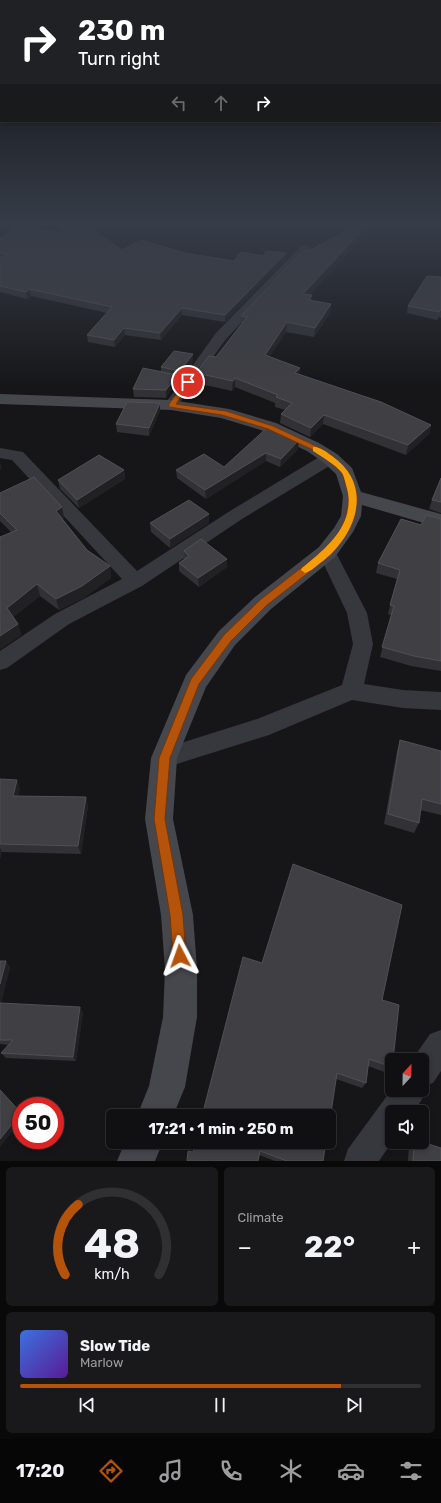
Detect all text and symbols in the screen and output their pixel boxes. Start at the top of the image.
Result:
text: 230 m [78,14,165,47]
icon: right [12,16,64,68]
text: Turn right [78,48,160,70]
icon: left [168,92,190,114]
icon: ahead [210,92,232,114]
icon: right [252,92,274,114]
pin [171,365,205,399]
icon: arrive [177,371,199,393]
position arrow [159,935,201,977]
north arrow [385,1053,429,1097]
map controls [385,1053,429,1149]
speed limit sign: 50 [12,1097,64,1149]
button: sound [385,1105,429,1149]
text: 17:21 · 1 min · 250 m [148,1120,294,1138]
text: Climate [238,1210,284,1225]
text: 48 [83,1218,140,1267]
text: 22° [304,1229,355,1265]
text: − [238,1234,252,1261]
text: + [407,1234,421,1261]
text: km/h [94,1265,130,1282]
text: Slow Tide [80,1337,150,1355]
text: Marlow [80,1355,123,1370]
icon: previous [76,1394,98,1416]
icon: pause [209,1394,231,1416]
icon: next [343,1394,365,1416]
icon: directions [97,1457,125,1485]
icon: music [157,1457,185,1485]
icon: phone [217,1457,245,1485]
icon: climate [277,1457,305,1485]
icon: car [337,1457,365,1485]
icon: filters [397,1457,425,1485]
text: 17:20 [16,1460,65,1482]

